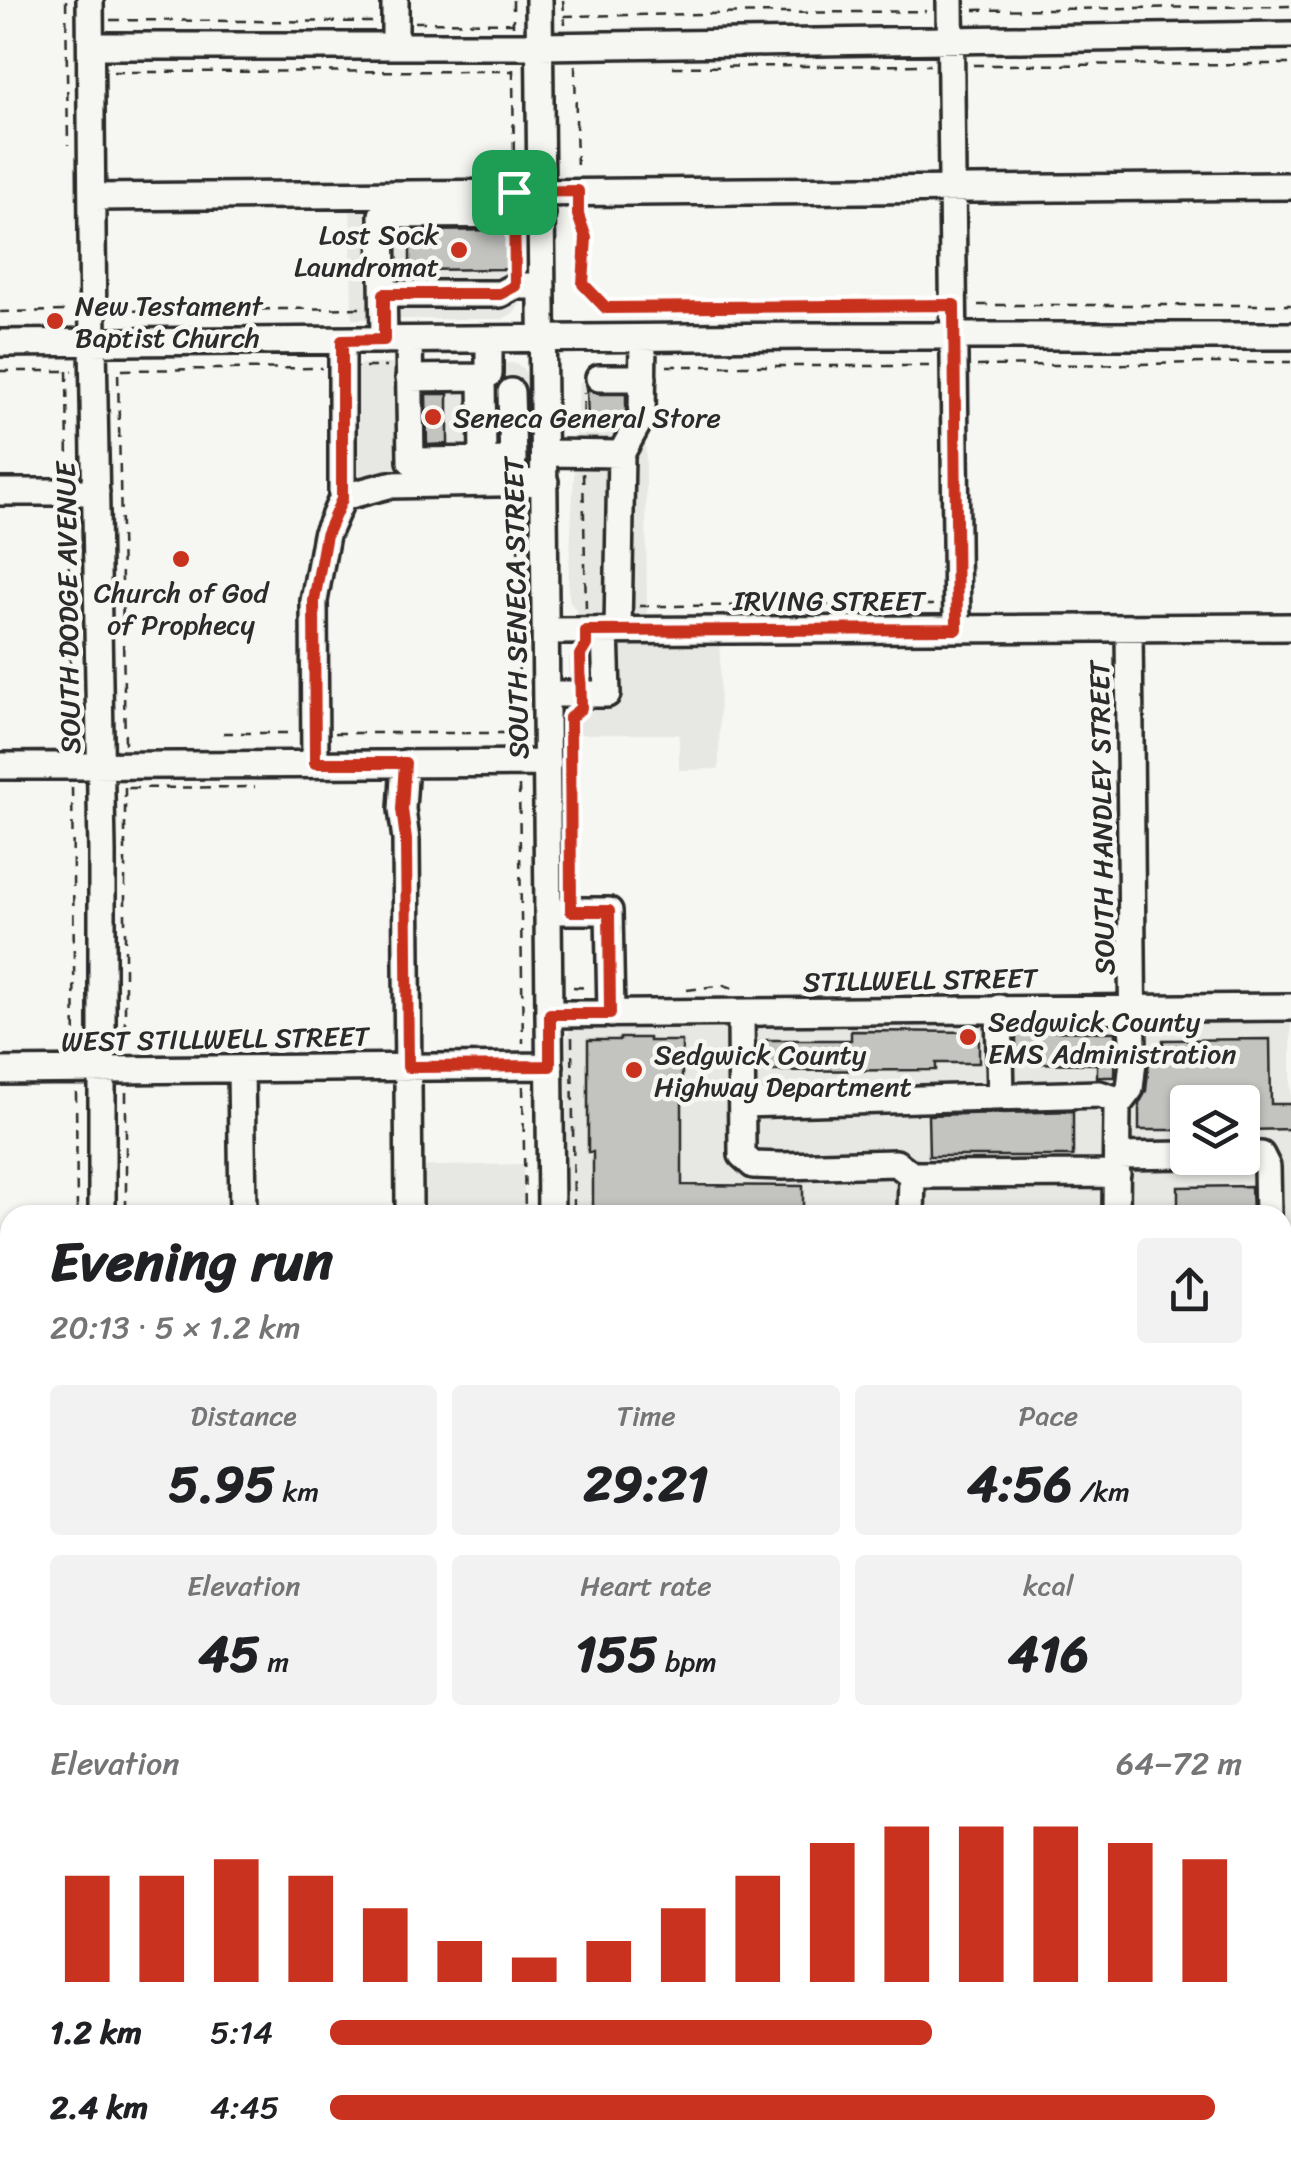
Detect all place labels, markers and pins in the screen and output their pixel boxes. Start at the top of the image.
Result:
pin [472,150,557,235]
place label: Lost Sock Laundromat [294,210,439,291]
marker: Lost Sock Laundromat [448,239,470,261]
place label: New Testament Baptist Church [75,281,264,362]
marker: New Testament Baptist Church [44,310,66,332]
place label: Seneca General Store [453,393,721,442]
marker: Seneca General Store [422,406,444,428]
marker: Church of God of Prophecy [170,548,192,570]
place label: Church of God of Prophecy [94,568,270,649]
place label: Sedgwick County EMS Administration [988,997,1236,1078]
marker: Sedgwick County EMS Administration [957,1026,979,1048]
place label: Sedgwick County Highway Department [654,1030,912,1111]
marker: Sedgwick County Highway Department [623,1059,645,1081]

